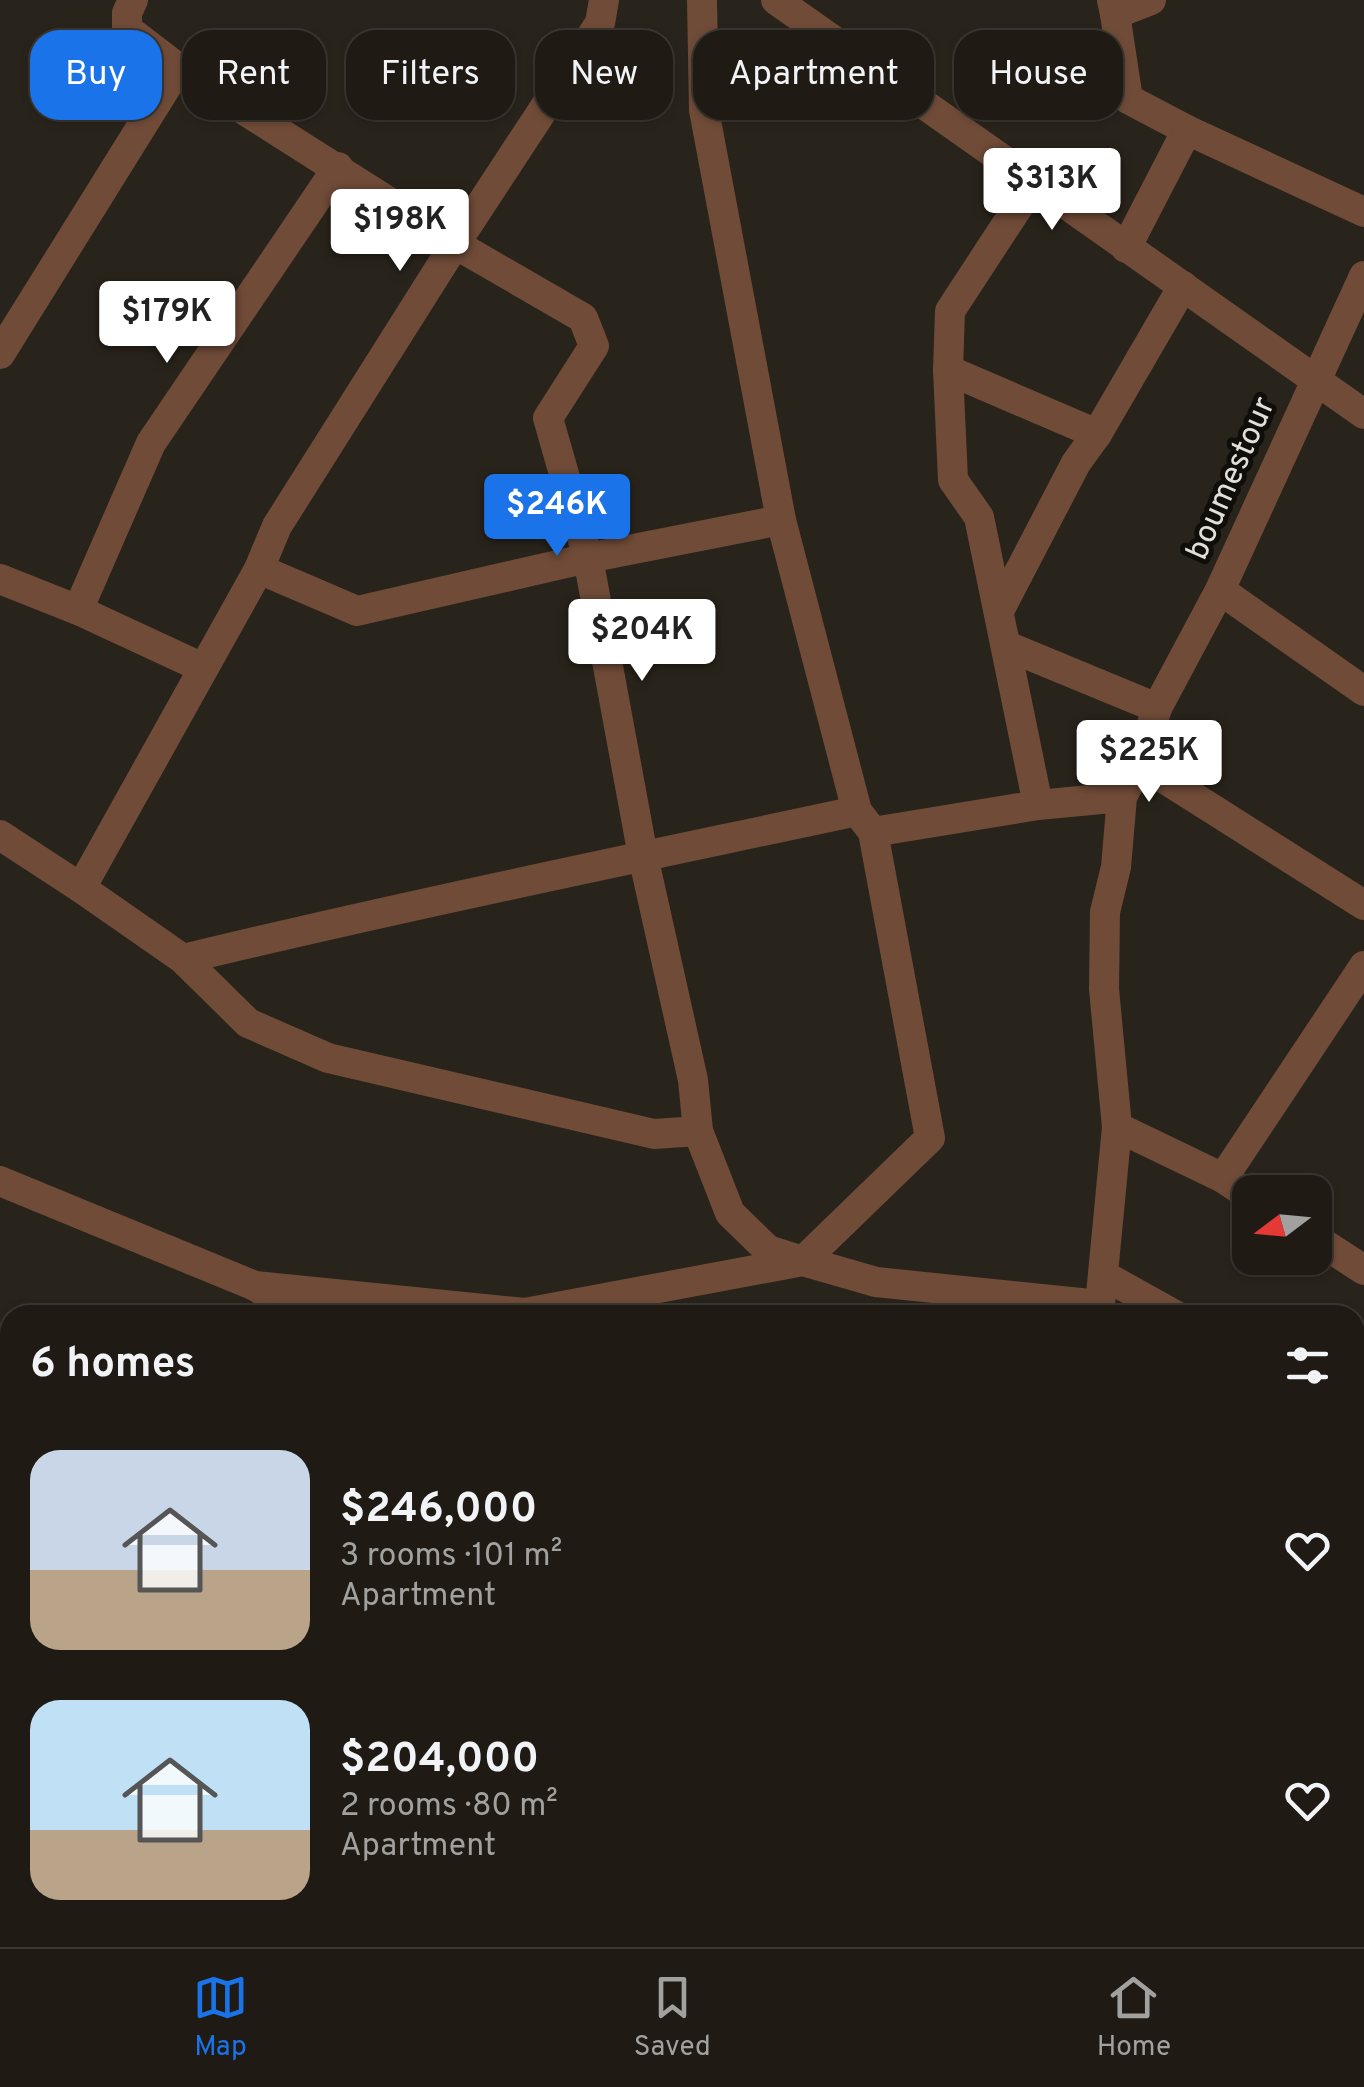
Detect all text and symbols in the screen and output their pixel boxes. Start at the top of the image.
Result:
chip: Buy [30,30,162,120]
chip: Rent [182,30,326,120]
chip: Filters [346,30,515,120]
chip: New [535,30,673,120]
chip: Apartment [693,30,934,120]
chip: House [954,30,1123,120]
pin: $313K [982,148,1122,233]
text: $313K [1006,160,1098,200]
pin: $198K [330,189,470,274]
text: $198K [353,201,447,241]
pin: $179K [97,281,237,366]
text: $179K [121,293,213,333]
street label: boumestour [1178,391,1286,567]
pin: $246K [487,474,627,559]
text: $246K [506,486,608,526]
pin: $204K [572,599,712,684]
text: $204K [590,611,694,651]
pin: $225K [1079,720,1219,805]
text: $225K [1099,732,1199,772]
north arrow [1232,1175,1332,1275]
map controls [1232,1175,1332,1275]
icon: filters [1280,1338,1335,1393]
text: 6 homes [30,1339,195,1392]
text: $246,000 [340,1484,537,1537]
icon: home [110,1490,230,1610]
icon: heart [1280,1523,1335,1578]
text: 3 rooms · 101 m² [340,1537,562,1577]
text: Apartment [340,1577,496,1617]
text: $204,000 [340,1734,539,1787]
icon: home [110,1740,230,1860]
icon: heart [1280,1773,1335,1828]
text: 2 rooms · 80 m² [340,1787,558,1827]
text: Apartment [340,1827,496,1867]
tab: Map [193,1970,248,2066]
tab: Saved [634,1970,711,2066]
tab: Home [1097,1970,1171,2066]

